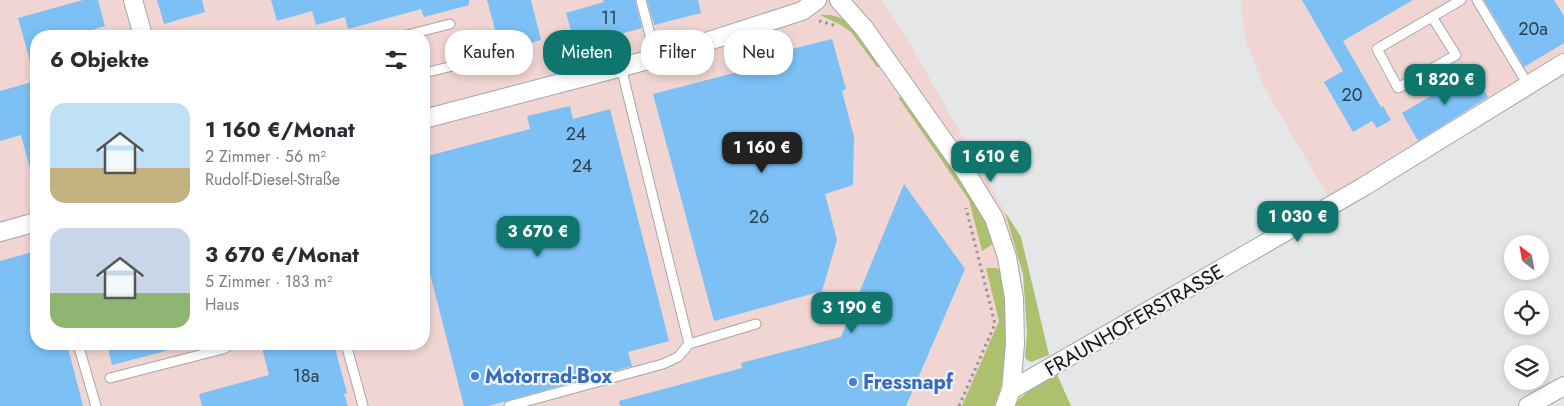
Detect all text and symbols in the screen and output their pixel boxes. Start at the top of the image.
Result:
house number: 11 [601,5,617,31]
house number: 20a [1518,16,1548,42]
chip: Kaufen [445,30,533,75]
chip: Mieten [543,30,631,75]
chip: Filter [641,30,714,75]
chip: Neu [724,30,793,75]
text: 6 Objekte [50,45,149,75]
icon: filters [382,46,410,74]
pin: 1 820 € [1399,64,1491,106]
text: 1 820 € [1415,68,1475,91]
house number: 20 [1341,82,1363,108]
text: 1 160 €/Monat [205,115,355,145]
house number: 24 [566,121,586,147]
icon: home [90,123,150,183]
pin: 1 160 € [716,132,808,174]
text: 1 160 € [733,136,791,159]
pin: 1 610 € [945,140,1037,183]
text: 2 Zimmer · 56 m² [205,145,326,168]
text: 1 610 € [962,145,1020,168]
house number: 24 [572,153,592,179]
text: Rudolf-Diesel-Straße [205,168,340,191]
pin: 1 030 € [1252,200,1344,243]
house number: 26 [749,204,769,230]
text: 1 030 € [1268,205,1328,228]
pin: 3 670 € [492,216,584,258]
text: 3 670 € [508,220,568,243]
north arrow [1504,235,1549,280]
map controls [1504,235,1549,390]
text: 3 670 €/Monat [205,240,359,270]
icon: home [90,248,150,308]
street label: FRAUNHOFERSTRASSE [1039,257,1229,384]
text: 5 Zimmer · 183 m² [205,270,332,293]
button: locate [1504,290,1549,335]
pin: 3 190 € [806,292,898,334]
text: Haus [205,293,239,316]
text: 3 190 € [822,296,882,319]
button: layers [1504,345,1549,390]
place label: Motorrad-Box [485,362,613,391]
house number: 18a [293,363,319,389]
place label: Fressnapf [863,368,954,397]
marker: Motorrad-Box [469,370,481,382]
marker: Fressnapf [847,376,859,388]

